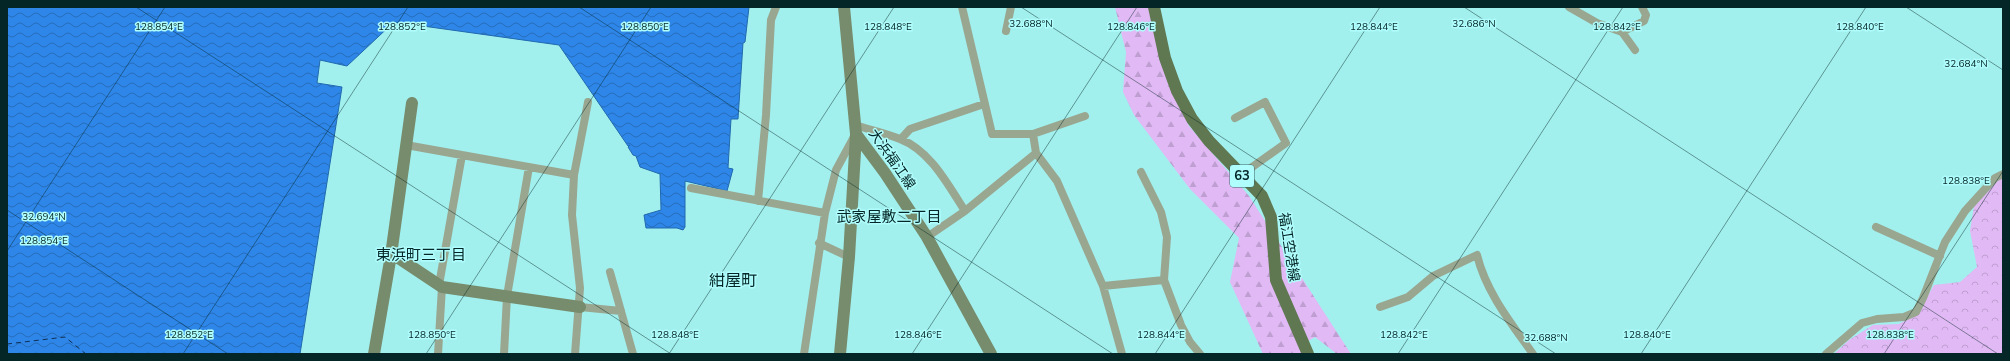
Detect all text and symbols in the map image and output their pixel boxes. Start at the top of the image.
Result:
text: 32.688°N [1009,17,1053,31]
text: 32.686°N [1452,17,1496,31]
text: 128.854°E [135,20,183,34]
text: 128.852°E [378,20,426,34]
text: 128.850°E [621,20,669,34]
text: 128.848°E [864,20,912,34]
text: 128.846°E [1107,20,1155,34]
text: 128.844°E [1350,20,1398,34]
text: 128.842°E [1593,20,1641,34]
text: 128.840°E [1836,20,1884,34]
text: 32.684°N [1944,57,1988,71]
street label: 大浜福江線 [864,125,920,193]
road number: 63 [1230,165,1254,187]
text: 128.838°E [1942,174,1990,188]
district label: 武家屋敷二丁目 [836,207,942,227]
text: 32.694°N [22,210,66,224]
street label: 福江空港線 [1274,211,1304,283]
text: 128.854°E [20,234,68,248]
district label: 東浜町三丁目 [376,245,466,265]
district label: 紺屋町 [709,270,757,292]
text: 128.852°E [165,328,213,342]
text: 128.850°E [408,328,456,342]
text: 128.848°E [651,328,699,342]
text: 128.846°E [894,328,942,342]
text: 128.844°E [1137,328,1185,342]
text: 128.842°E [1380,328,1428,342]
text: 128.840°E [1623,328,1671,342]
text: 128.838°E [1866,328,1914,342]
text: 32.688°N [1524,331,1568,345]

